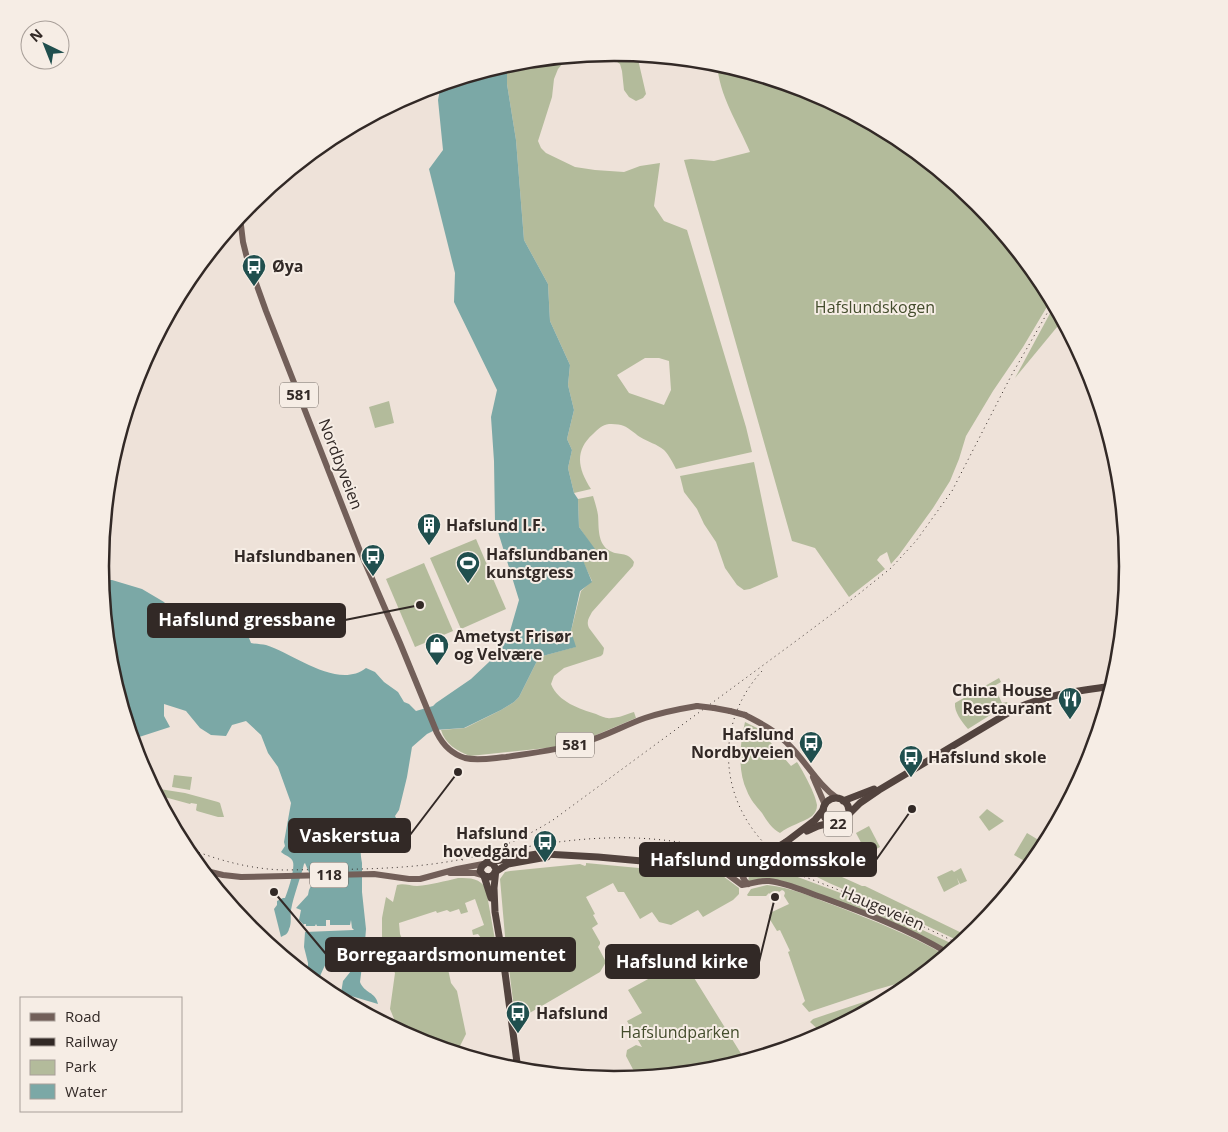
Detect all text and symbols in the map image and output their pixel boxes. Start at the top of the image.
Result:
north arrow [20,20,70,70]
text: N [25,24,46,46]
bus stop icon: Øya [241,253,267,287]
place label: Øya [272,255,304,277]
park label: Hafslundskogen [815,296,935,318]
road number: 581 [280,382,318,408]
street label: Nordbyveien [314,415,368,513]
building icon: Hafslund I.F. [416,512,442,546]
place label: Hafslund I.F. [446,514,545,536]
bus stop icon: Hafslundbanen [360,543,386,577]
place label: Hafslundbanen kunstgress [486,543,608,583]
place label: Hafslundbanen [234,545,356,567]
sports icon: Hafslundbanen kunstgress [455,550,481,584]
callout: Hafslund gressbane [148,604,345,637]
text: Hafslund gressbane [158,607,336,631]
place label: Ametyst Frisør og Velvære [454,625,571,665]
shop icon: Ametyst Frisør og Velvære [424,632,450,666]
place label: China House Restaurant [952,679,1052,719]
restaurant icon: China House Restaurant [1057,686,1083,720]
place label: Hafslund Nordbyveien [691,723,794,763]
bus stop icon: Hafslund Nordbyveien [798,730,824,764]
road number: 581 [556,732,594,758]
bus stop icon: Hafslund skole [898,744,924,778]
place label: Hafslund skole [928,746,1046,768]
road number: 22 [824,812,852,836]
callout: Vaskerstua [289,819,410,852]
place label: Hafslund hovedgård [443,822,528,862]
text: Vaskerstua [300,823,400,847]
bus stop icon: Hafslund hovedgård [532,829,558,863]
callout: Hafslund ungdomsskole [640,843,876,876]
text: Hafslund ungdomsskole [650,847,866,871]
road number: 118 [310,862,348,888]
street label: Haugeveien [838,881,928,935]
callout: Borregaardsmonumentet [326,938,575,971]
text: Borregaardsmonumentet [336,942,566,966]
callout: Hafslund kirke [606,945,759,978]
text: Hafslund kirke [616,949,748,973]
legend [20,997,182,1112]
bus stop icon: Hafslund [505,1000,531,1034]
place label: Hafslund [536,1002,608,1024]
text: Road [65,1006,101,1026]
park label: Hafslundparken [620,1021,740,1043]
text: Railway [65,1031,118,1051]
text: Park [65,1056,96,1076]
text: Water [65,1081,107,1101]

